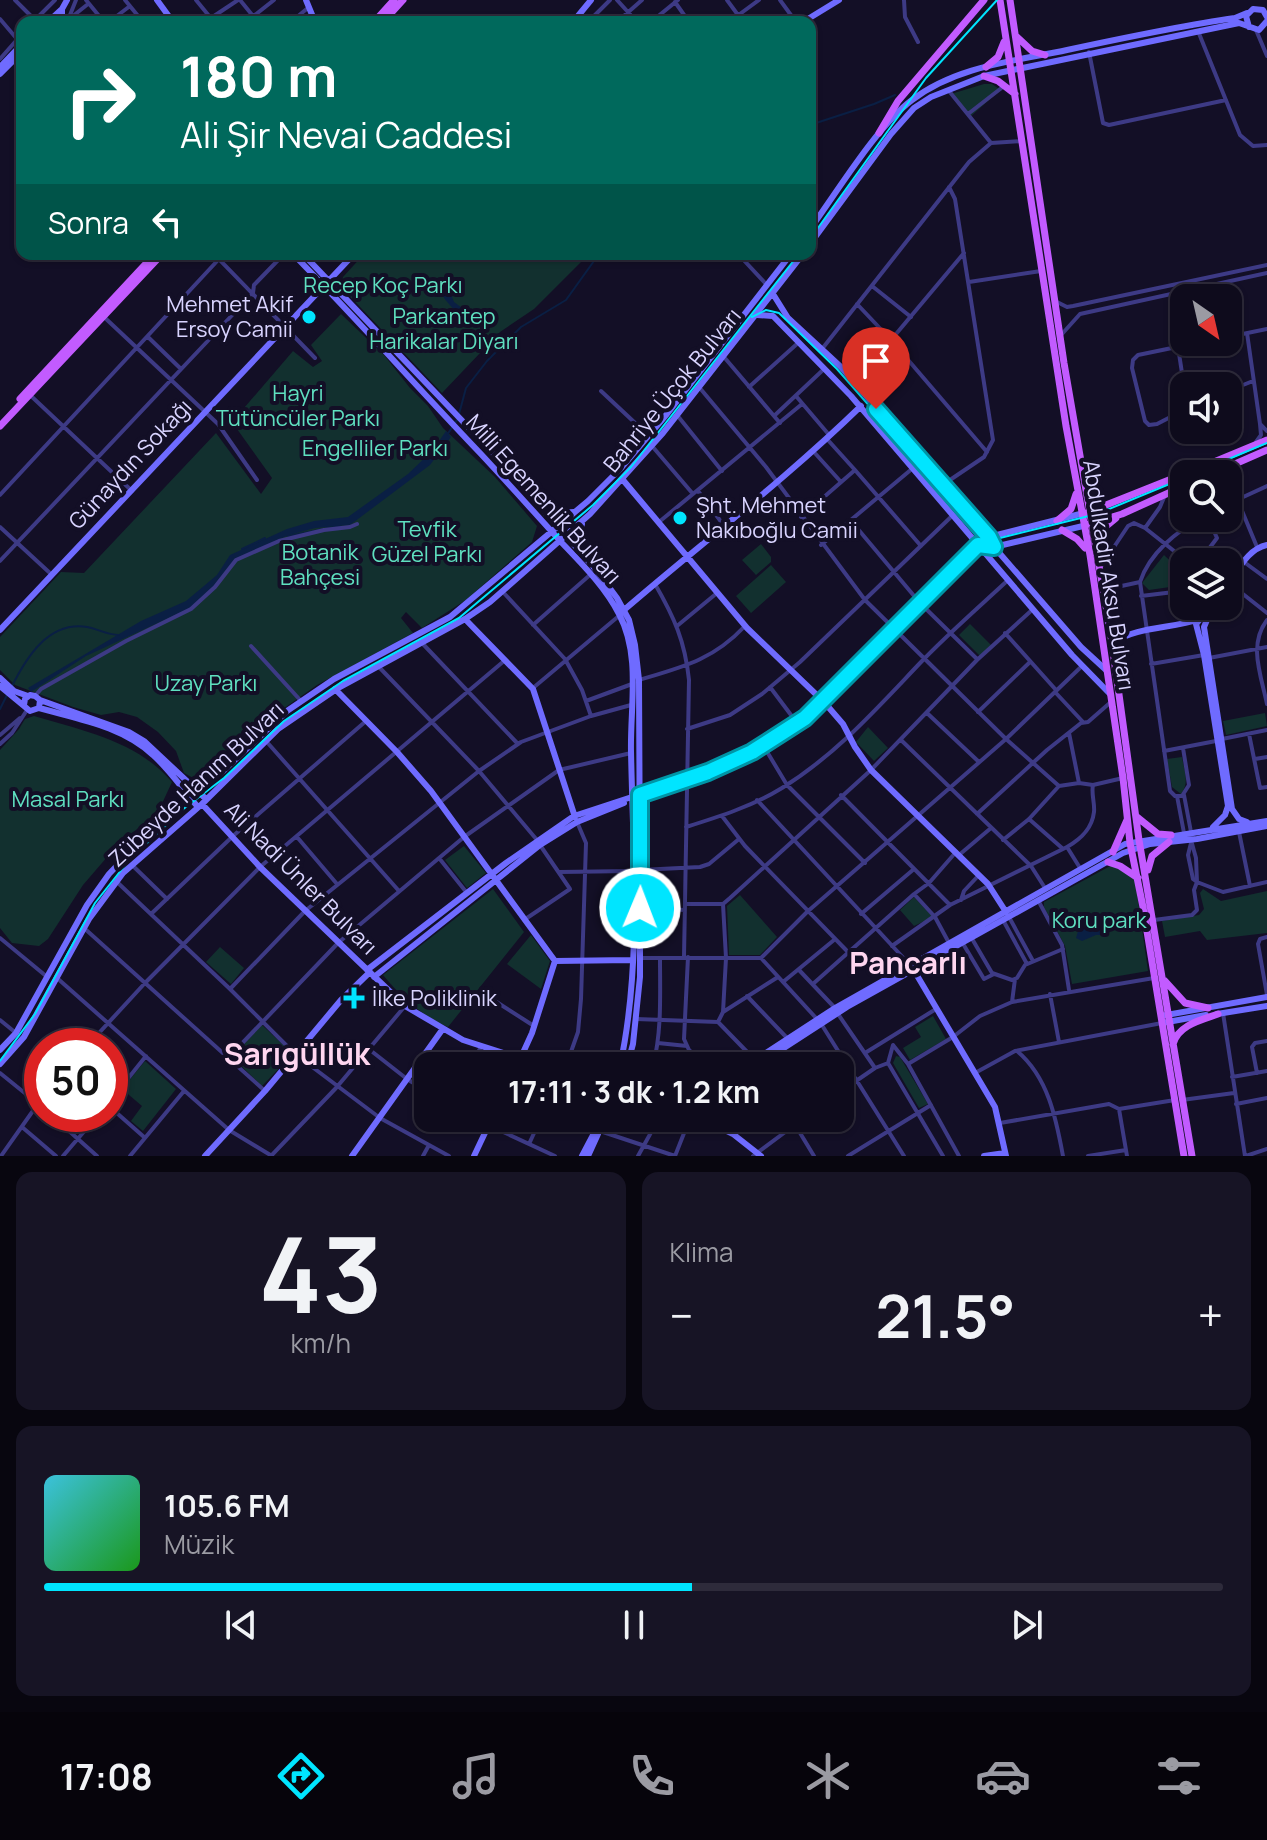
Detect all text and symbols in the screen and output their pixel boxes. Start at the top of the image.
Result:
text: 180 m [180,37,337,114]
icon: right [48,48,152,152]
text: Ali Şir Nevai Caddesi [180,110,512,159]
icon: left [145,200,189,244]
text: Sonra [48,202,129,243]
park label: Recep Koç Parkı [303,270,463,300]
north arrow [1170,284,1242,356]
map controls [1170,284,1242,620]
place label: Mehmet Akif Ersoy Camii [166,289,293,344]
park label: Parkantep Harikalar Diyarı [369,301,519,356]
street label: Bahriye Üçok Bulvarı [596,302,748,478]
marker: Mehmet Akif Ersoy Camii [300,308,318,326]
pin [842,327,910,409]
icon: arrive [854,339,898,383]
button: sound [1170,372,1242,444]
park label: Hayri Tütüncüler Parkı [216,378,380,433]
street label: Günaydın Sokağı [62,392,198,536]
street label: Milli Egemenlik Bulvarı [460,408,628,590]
park label: Engelliler Parkı [302,433,448,463]
street label: Abdulkadir Aksu Bulvarı [1076,458,1142,692]
button: search [1170,460,1242,532]
place label: Şht. Mehmet Nakıboğlu Camii [696,490,858,545]
marker: Şht. Mehmet Nakıboğlu Camii [671,509,689,527]
park label: Tevfik Güzel Parkı [372,514,482,569]
park label: Botanik Bahçesi [280,537,360,592]
button: layers [1170,548,1242,620]
park label: Uzay Parkı [155,668,257,698]
street label: Zübeyde Hanım Bulvarı [102,695,290,873]
park label: Masal Parkı [12,784,125,814]
street label: Ali Nadi Ünler Bulvarı [218,795,384,961]
position arrow [598,866,682,950]
park label: Koru park [1052,905,1147,935]
district label: Pancarlı [849,942,967,983]
place label: İlke Poliklinik [372,983,498,1013]
marker: İlke Poliklinik [343,987,365,1009]
speed limit sign: 50 [24,1028,128,1132]
district label: Sarıgüllük [224,1033,371,1074]
text: 17:11 · 3 dk · 1.2 km [508,1071,760,1112]
text: 43 [259,1202,383,1344]
text: Klima [670,1234,734,1270]
text: 21.5° [875,1274,1015,1356]
text: − [670,1285,693,1345]
text: + [1198,1285,1223,1345]
text: km/h [291,1325,351,1361]
text: 105.6 FM [164,1485,290,1526]
text: Müzik [164,1526,234,1562]
icon: previous [219,1603,263,1647]
icon: pause [612,1603,656,1647]
icon: next [1005,1603,1049,1647]
icon: directions [273,1748,329,1804]
icon: music [448,1748,504,1804]
icon: phone [624,1748,680,1804]
icon: climate [800,1748,856,1804]
icon: car [975,1748,1031,1804]
icon: filters [1151,1748,1207,1804]
text: 17:08 [60,1752,153,1801]

